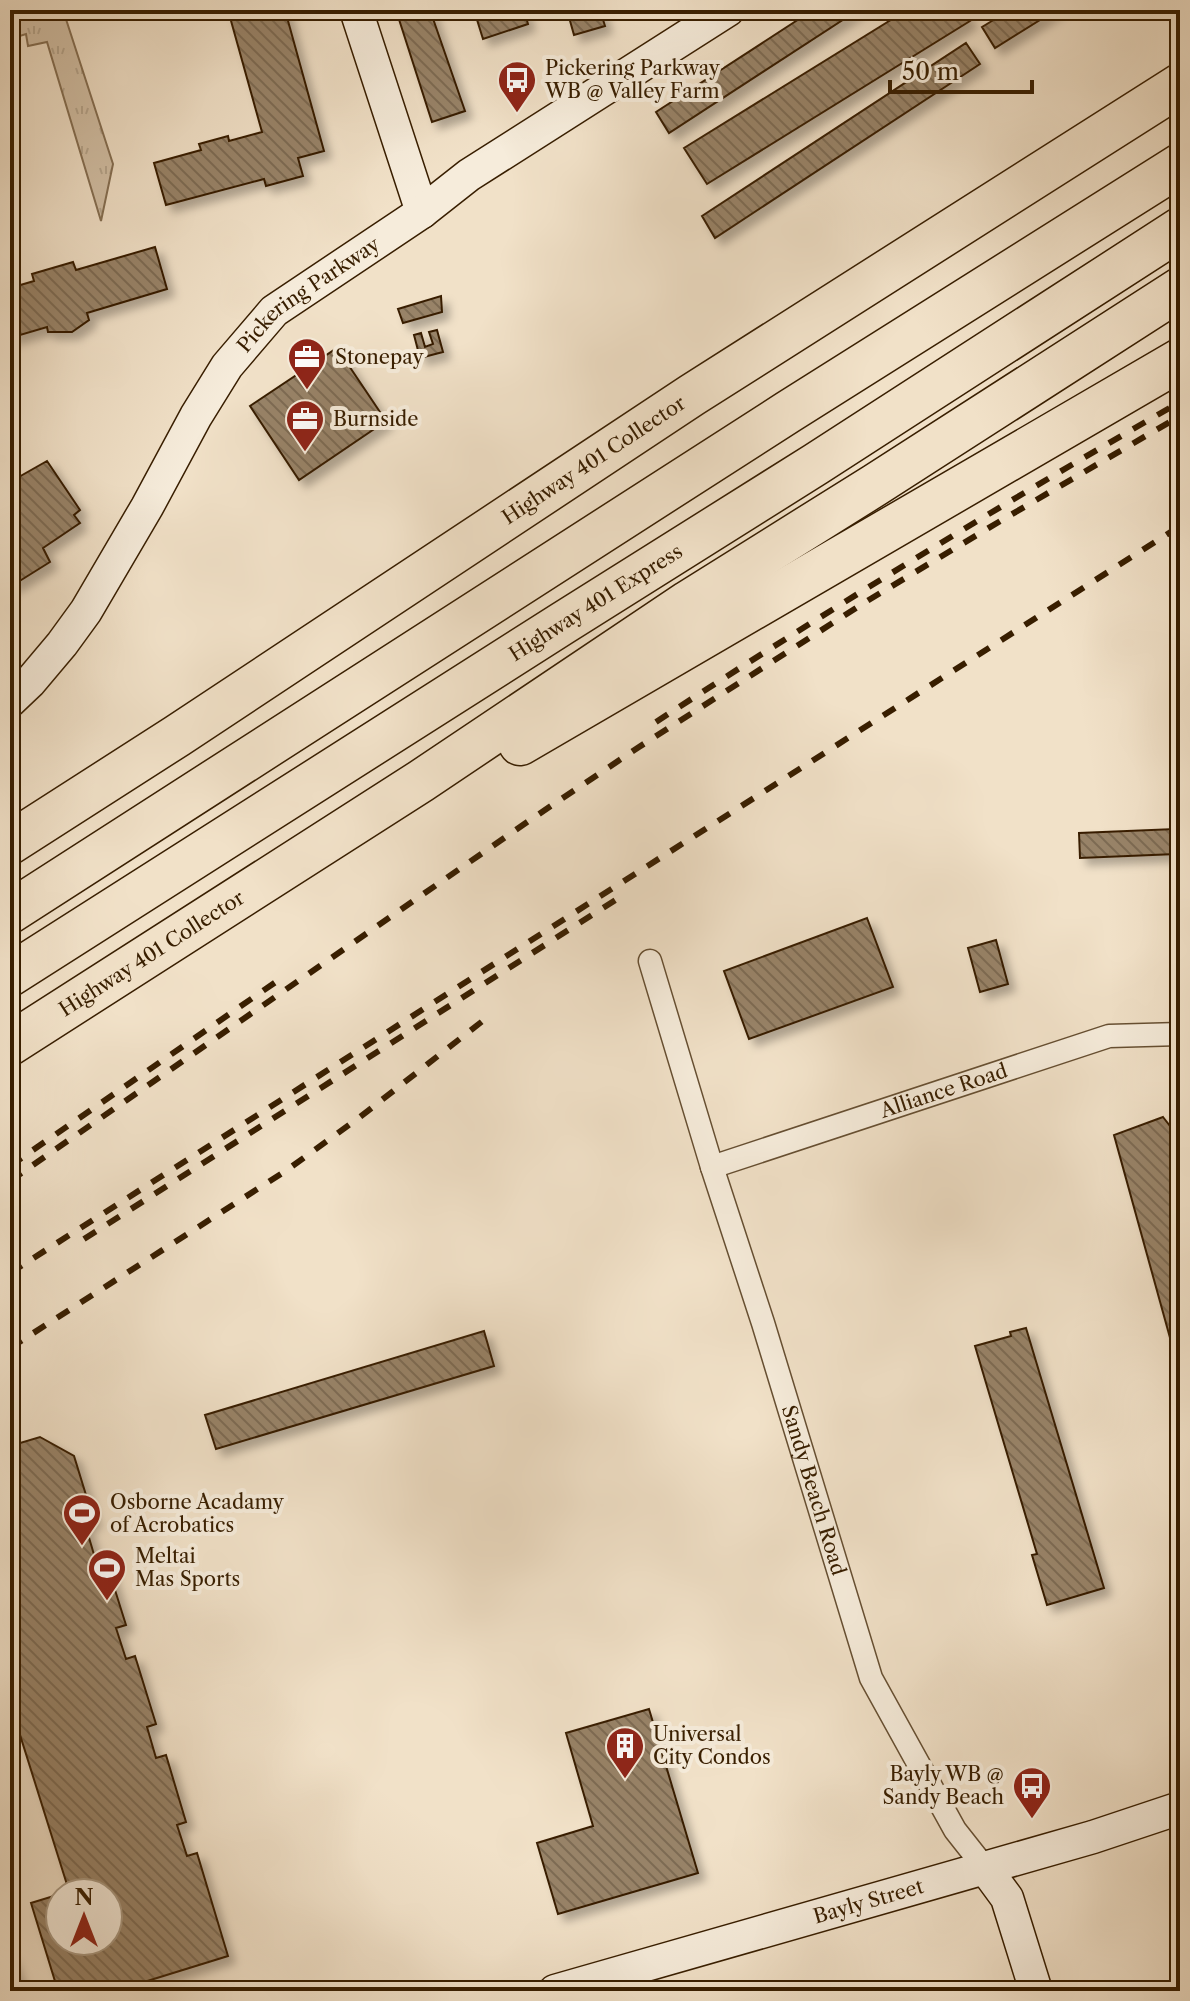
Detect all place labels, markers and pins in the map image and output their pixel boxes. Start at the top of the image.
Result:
place label: Pickering Parkway WB @ Valley Farm [544,56,721,103]
bus stop icon: Pickering Parkway WB @ Valley Farm [496,59,538,114]
office icon: Stonepay [286,336,328,391]
place label: Stonepay [335,345,424,369]
office icon: Burnside [284,398,326,453]
place label: Burnside [333,407,418,431]
place label: Osborne Acadamy of Acrobatics [110,1490,285,1537]
sports icon: Osborne Acadamy of Acrobatics [61,1492,103,1547]
place label: Meltai Mas Sports [135,1544,240,1591]
sports icon: Meltai Mas Sports [86,1547,128,1602]
place label: Universal City Condos [653,1722,771,1769]
building icon: Universal City Condos [604,1725,646,1780]
place label: Bayly WB @ Sandy Beach [882,1762,1004,1809]
bus stop icon: Bayly WB @ Sandy Beach [1011,1765,1053,1820]

